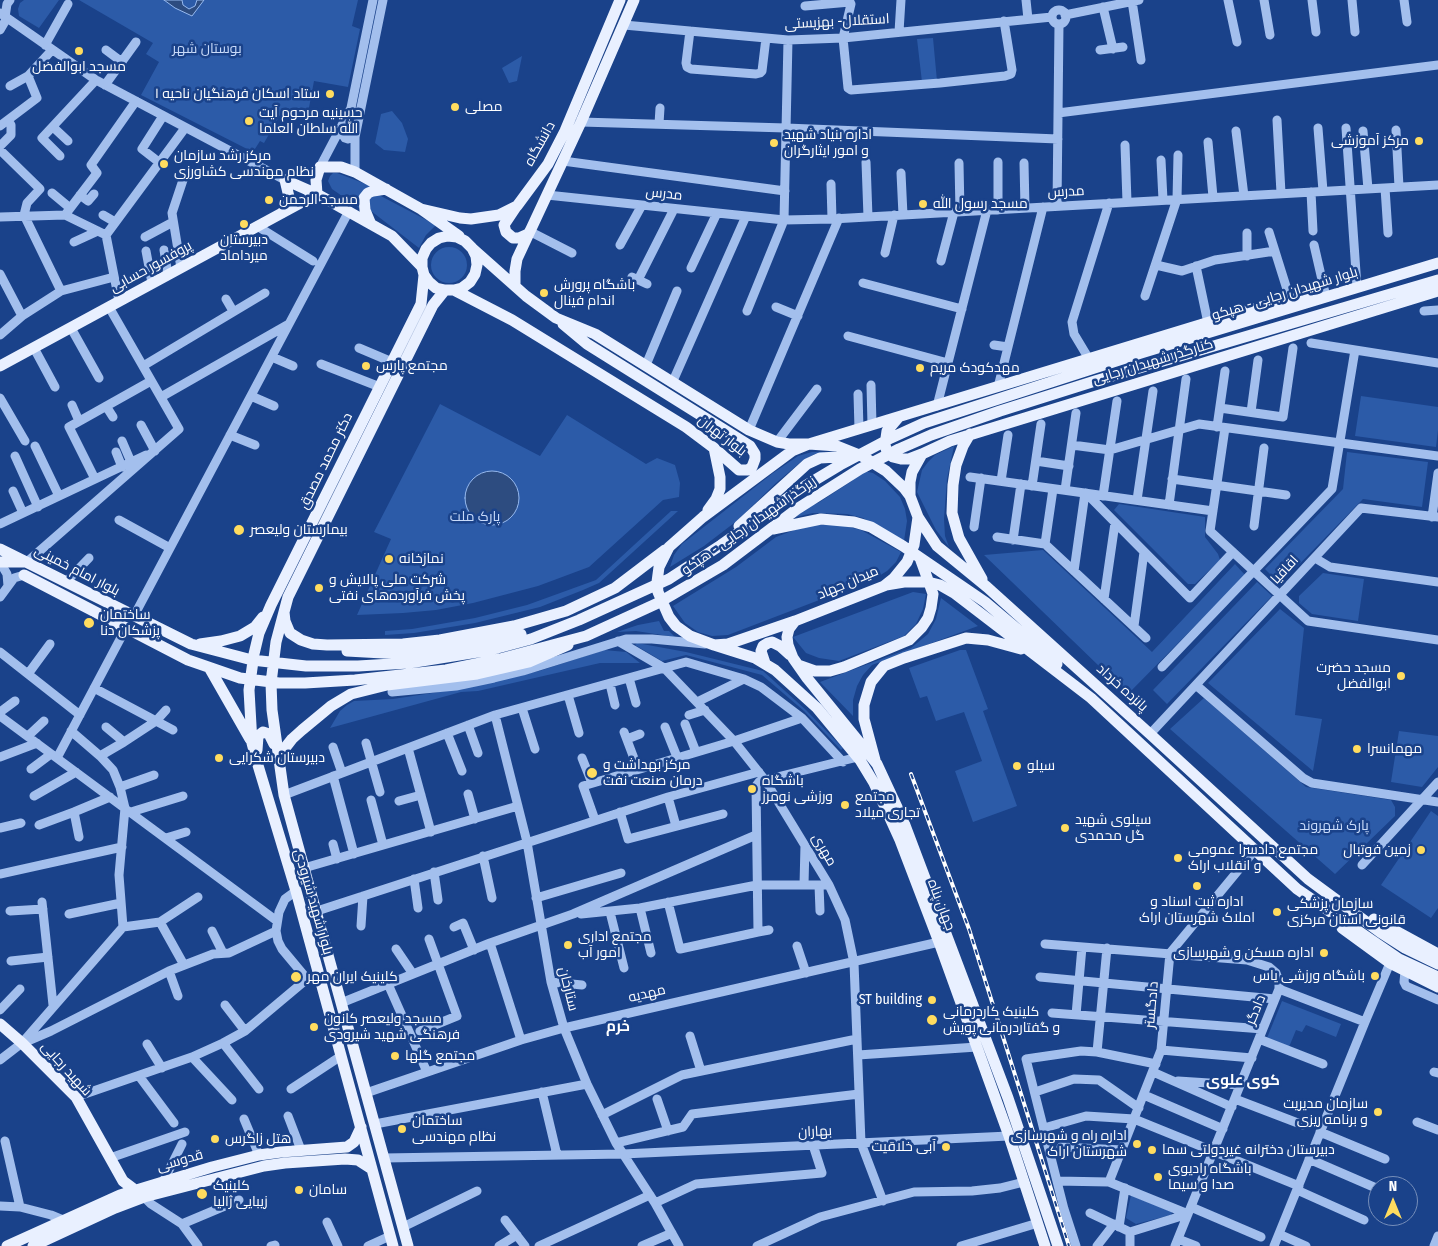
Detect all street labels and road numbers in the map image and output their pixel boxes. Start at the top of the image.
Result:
street label: استقلال- بهزیستی [784,11,890,33]
street label: دانشگاه [521,119,559,169]
street label: مدرس [1047,183,1085,201]
street label: مدرس [645,184,683,204]
street label: پروفسور حسابی [107,238,195,296]
street label: بلوار شهیدان رجایی - هپکو [1210,264,1360,324]
street label: کنارگذر شهیدان رجایی [1091,336,1215,388]
street label: دکتر محمد مصدق [295,410,357,512]
street label: بلوار تهران [694,412,750,460]
street label: زیرگذر شهیدان رجایی - هپکو [679,473,819,579]
street label: بلوار امام خمینی [31,542,123,600]
street label: اقاقیا [1268,552,1302,588]
street label: میدان جهاد [815,563,881,603]
street label: پانزده خرداد [1093,661,1151,715]
street label: مهری [808,831,840,869]
street label: بلوار شهید شیرودی [290,847,336,957]
street label: جهان پناه [923,877,959,933]
street label: ستارخان [554,965,582,1013]
street label: دادگستر [1142,981,1162,1029]
street label: مهدیه [627,982,667,1006]
street label: دادگر [1242,993,1270,1027]
street label: شهید رجایی [37,1038,95,1100]
street label: بهاران [798,1123,832,1141]
street label: قدوسی [155,1146,205,1176]

